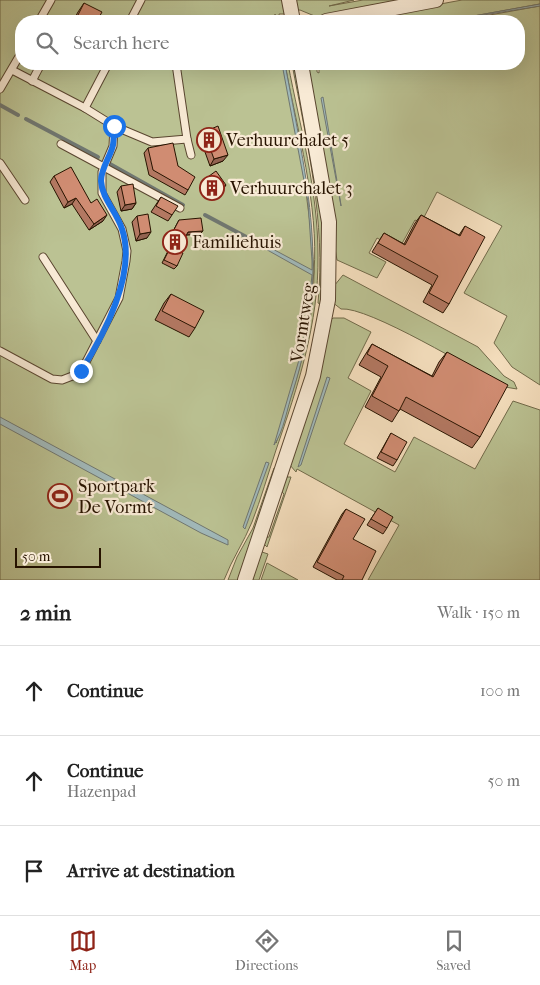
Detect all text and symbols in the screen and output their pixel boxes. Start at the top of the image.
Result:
search box [15,15,525,70]
icon: search [33,29,61,57]
text: Search here [73,32,169,54]
route start [103,115,126,138]
building icon: Verhuurchalet 5 [196,127,222,153]
place label: Verhuurchalet 5 [225,130,349,151]
building icon: Verhuurchalet 3 [199,175,225,201]
place label: Verhuurchalet 3 [229,178,353,199]
building icon: Familiehuis [162,229,188,255]
place label: Familiehuis [192,232,282,253]
street label: Vormtweg [286,281,320,365]
route end [70,360,93,383]
place label: Sportpark De Vormt [78,476,156,518]
sports icon: Sportpark De Vormt [47,483,73,509]
scale bar [15,545,101,568]
text: 50 m [22,548,50,565]
text: 2 min [20,601,71,625]
text: Walk · 150 m [437,603,520,622]
icon: ahead [20,677,48,705]
text: Continue [67,680,143,702]
text: 100 m [480,681,520,700]
text: Continue [67,760,143,782]
icon: ahead [20,767,48,795]
text: 50 m [488,771,520,790]
text: Hazenpad [67,782,136,801]
icon: arrive [20,857,48,885]
text: Arrive at destination [67,860,235,882]
tab: Map [69,927,97,974]
tab: Directions [235,927,298,974]
tab: Saved [436,927,471,974]

